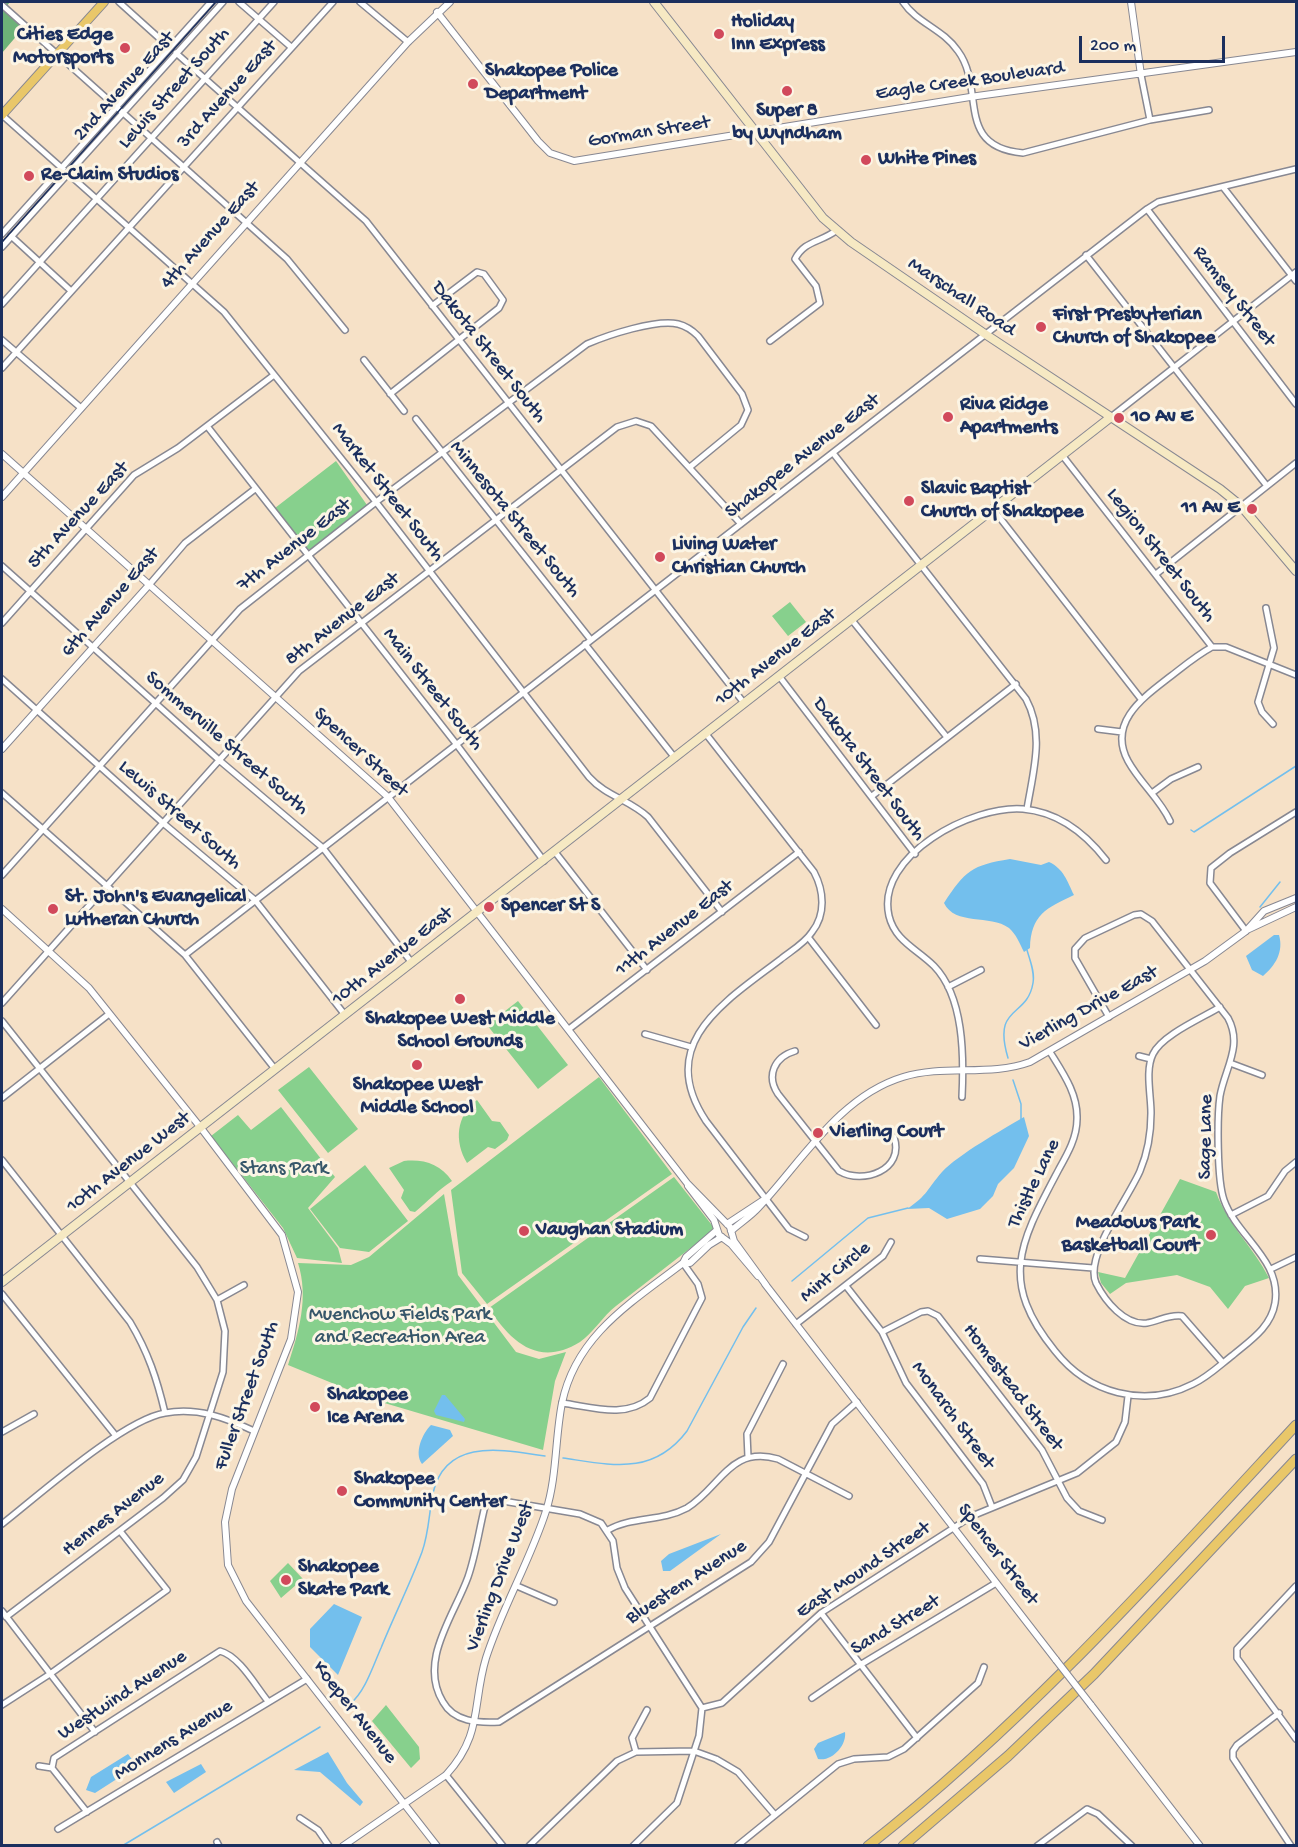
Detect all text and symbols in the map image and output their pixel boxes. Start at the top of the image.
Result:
place label: Holiday Inn Express [731,11,824,58]
street label: Lewis Street South [114,23,236,155]
place label: Cities Edge Motorsports [13,24,113,71]
scale bar [1082,24,1228,62]
street label: 2nd Avenue East [69,27,181,147]
marker: Holiday Inn Express [712,27,726,41]
street label: 3rd Avenue East [173,36,283,154]
text: 200 m [1090,36,1136,57]
marker: Cities Edge Motorsports [118,41,132,55]
street label: Eagle Creek Boulevard [874,57,1066,107]
place label: Shakopee Police Department [485,60,618,107]
marker: Shakopee Police Department [466,77,480,91]
marker: Super 8 by Wyndham [780,84,794,98]
place label: Super 8 by Wyndham [732,100,842,147]
street label: Gorman Street [586,112,712,154]
place label: White Pines [878,148,976,172]
marker: White Pines [859,153,873,167]
place label: Re-Claim Studios [41,164,178,188]
marker: Re-Claim Studios [22,169,36,183]
street label: 4th Avenue East [156,177,266,295]
street label: Ramsey Street [1186,242,1280,352]
street label: Marschall Road [902,253,1020,343]
street label: Dakota Street South [425,277,551,429]
place label: First Presbyterian Church of Shakopee [1053,304,1215,351]
marker: First Presbyterian Church of Shakopee [1034,320,1048,334]
street label: Shakopee Avenue East [721,389,885,525]
place label: Riva Ridge Apartments [960,394,1058,441]
place label: 10 Av E [1131,406,1193,430]
marker: Riva Ridge Apartments [941,410,955,424]
marker: 10 Av E [1112,411,1126,425]
street label: Market Street South [325,419,449,567]
street label: Minnesota Street South [443,437,585,603]
street label: 5th Avenue East [23,457,135,575]
place label: Slavic Baptist Church of Shakopee [921,478,1083,525]
street label: Legion Street South [1100,484,1220,628]
street label: 7th Avenue East [233,494,357,598]
marker: Slavic Baptist Church of Shakopee [902,494,916,508]
place label: 11 Av E [1181,497,1240,521]
marker: 11 Av E [1245,502,1259,516]
place label: Living Water Christian Church [672,534,806,581]
street label: 6th Avenue East [57,543,165,663]
marker: Living Water Christian Church [653,550,667,564]
street label: 8th Avenue East [281,568,405,672]
street label: 10th Avenue East [711,603,841,713]
street label: Main Street South [377,624,487,756]
street label: Sommerville Street South [139,667,313,821]
street label: Dakota Street South [806,694,930,846]
street label: Spencer Street [307,703,413,803]
street label: Lewis Street South [112,756,246,876]
street label: 11th Avenue East [611,875,739,983]
place label: St. John's Evangelical Lutheran Church [65,886,246,933]
place label: Spencer St S [501,895,600,919]
marker: Spencer St S [482,900,496,914]
marker: St. John's Evangelical Lutheran Church [46,902,60,916]
street label: 10th Avenue East [328,902,458,1012]
street label: Vierling Drive East [1016,961,1162,1057]
marker: Shakopee West Middle School Grounds [453,992,467,1006]
place label: Shakopee West Middle School Grounds [365,1008,555,1055]
marker: Shakopee West Middle School [410,1058,424,1072]
place label: Shakopee West Middle School [353,1074,481,1121]
street label: Sage Lane [1194,1094,1220,1180]
street label: 10th Avenue West [62,1107,196,1219]
place label: Vierling Court [830,1121,943,1145]
marker: Vierling Court [811,1126,825,1140]
street label: Thistle Lane [1003,1136,1067,1232]
park label: Stans Park [240,1158,328,1182]
place label: Meadows Park Basketball Court [1062,1212,1199,1259]
place label: Vaughan Stadium [536,1219,683,1243]
marker: Vaughan Stadium [517,1224,531,1238]
marker: Meadows Park Basketball Court [1204,1228,1218,1242]
street label: Mint Circle [796,1237,876,1309]
park label: Muenchow Fields Park and Recreation Area [309,1304,491,1351]
street label: Fuller Street South [210,1318,286,1474]
street label: Homestead Street [956,1320,1068,1456]
street label: Monarch Street [905,1357,999,1475]
place label: Shakopee Ice Arena [327,1384,408,1431]
marker: Shakopee Ice Arena [308,1400,322,1414]
street label: Hennes Avenue [58,1468,170,1562]
place label: Shakopee Community Center [354,1468,506,1515]
marker: Shakopee Community Center [335,1484,349,1498]
street label: Vierling Drive West [461,1499,541,1655]
street label: Spencer Street [951,1499,1043,1611]
street label: East Mound Street [792,1517,936,1625]
street label: Bluestem Avenue [622,1535,752,1631]
place label: Shakopee Skate Park [298,1556,389,1603]
marker: Shakopee Skate Park [279,1573,293,1587]
street label: Sand Street [847,1590,945,1662]
street label: Westwind Avenue [54,1645,192,1747]
street label: Koeper Avenue [306,1657,402,1769]
street label: Monnens Avenue [110,1695,238,1787]

